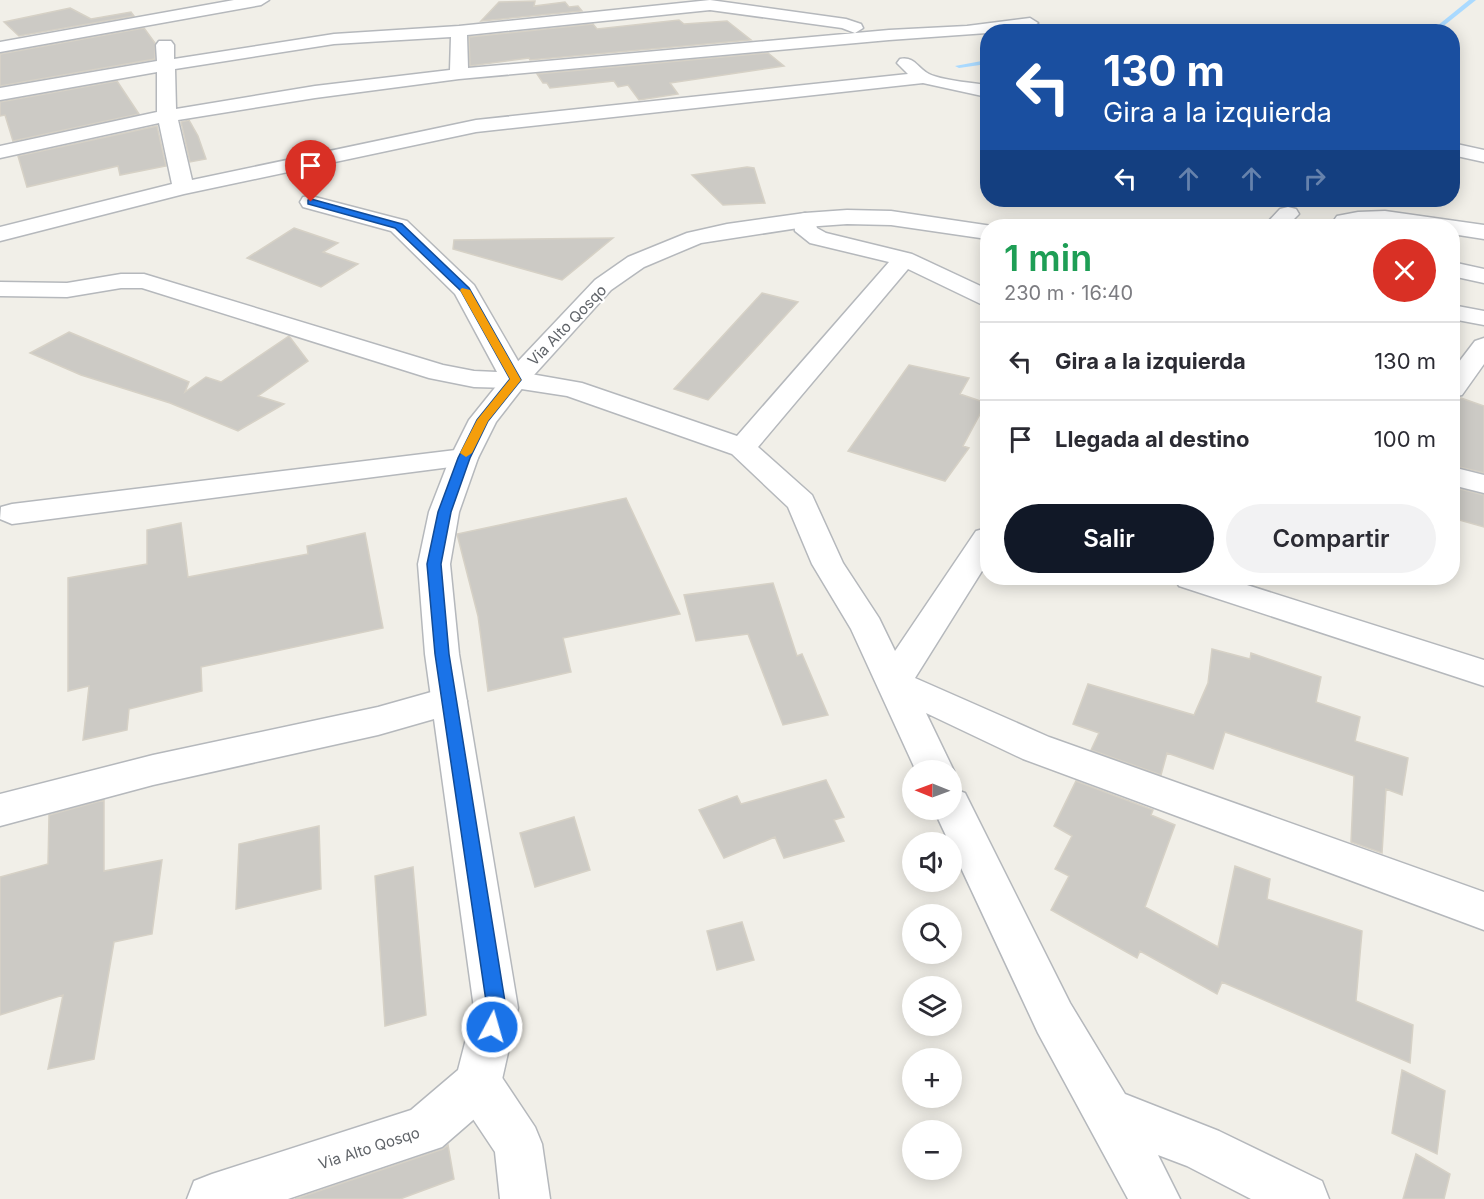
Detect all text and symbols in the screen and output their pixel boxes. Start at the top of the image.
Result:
text: 130 m [1103,45,1225,96]
icon: left [1004,48,1082,126]
text: Gira a la izquierda [1103,96,1332,129]
pin [285,140,336,202]
icon: arrive [294,149,327,182]
icon: left [1109,162,1142,195]
icon: ahead [1172,162,1205,195]
icon: ahead [1235,162,1268,195]
icon: right [1298,162,1331,195]
text: 1 min [1004,236,1092,280]
button: close [1373,239,1436,302]
street label: Via Alto Qosqo [524,281,610,369]
text: 230 m · 16:40 [1004,281,1133,305]
icon: left [1004,345,1037,378]
text: Gira a la izquierda [1055,348,1246,374]
text: 130 m [1374,348,1436,374]
icon: arrive [1004,423,1037,456]
text: Llegada al destino [1055,426,1249,452]
text: 100 m [1374,426,1436,452]
button: Salir [1004,504,1214,573]
button: Compartir [1226,504,1436,573]
north arrow [902,760,962,820]
map controls [902,760,962,1180]
button: sound [902,832,962,892]
button: search [902,904,962,964]
button: layers [902,976,962,1036]
position arrow [460,995,524,1059]
button: + [902,1048,962,1108]
button: − [902,1120,962,1180]
street label: Via Alto Qosqo [316,1123,422,1173]

